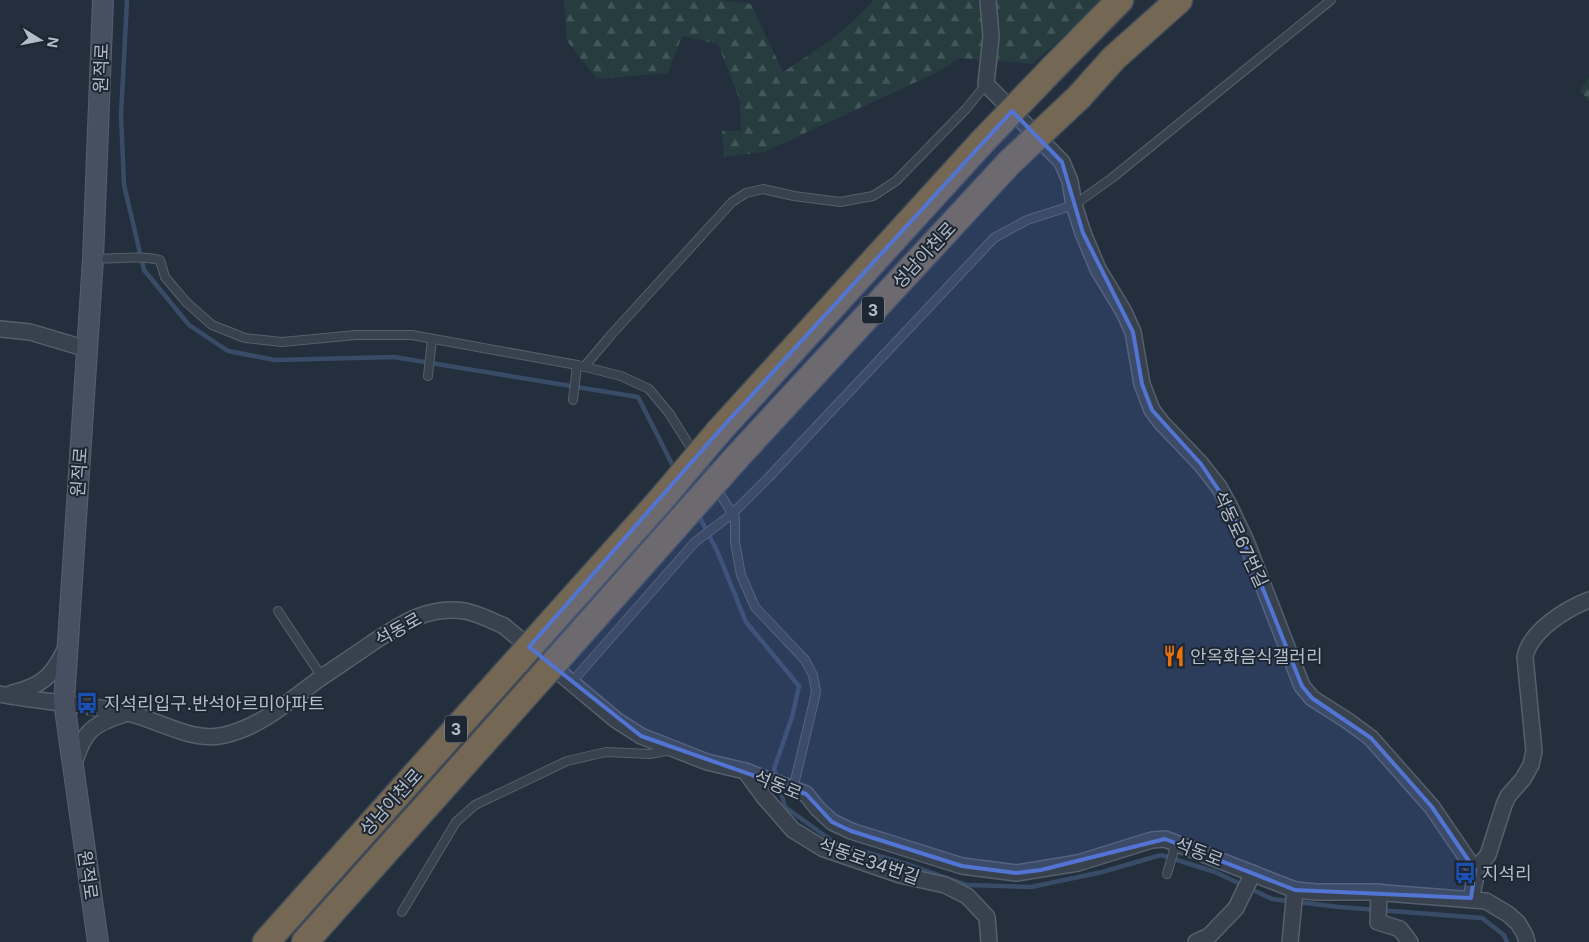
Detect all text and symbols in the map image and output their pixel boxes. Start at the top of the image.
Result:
north arrow [15,15,65,65]
text: N [44,36,63,49]
street label: 원적로 [90,43,112,93]
street label: 성남이천로 [888,218,960,292]
road number: 3 [862,296,884,324]
street label: 원적로 [67,446,91,498]
street label: 석동로67번길 [1209,487,1273,591]
street label: 석동로 [371,608,425,650]
restaurant icon: 안옥화음식갤러리 [1161,643,1187,669]
place label: 안옥화음식갤러리 [1190,646,1322,667]
bus stop icon: 지석리입구.반석아르미아파트 [74,690,100,716]
place label: 지석리입구.반석아르미아파트 [104,693,324,714]
road number: 3 [445,716,467,742]
street label: 성남이천로 [355,764,427,840]
street label: 석동로 [751,766,805,804]
street label: 석동로 [1172,833,1226,871]
street label: 석동로34번길 [816,834,922,888]
street label: 원적로 [74,849,102,901]
bus stop icon: 지석리 [1452,860,1478,886]
place label: 지석리 [1482,863,1532,884]

